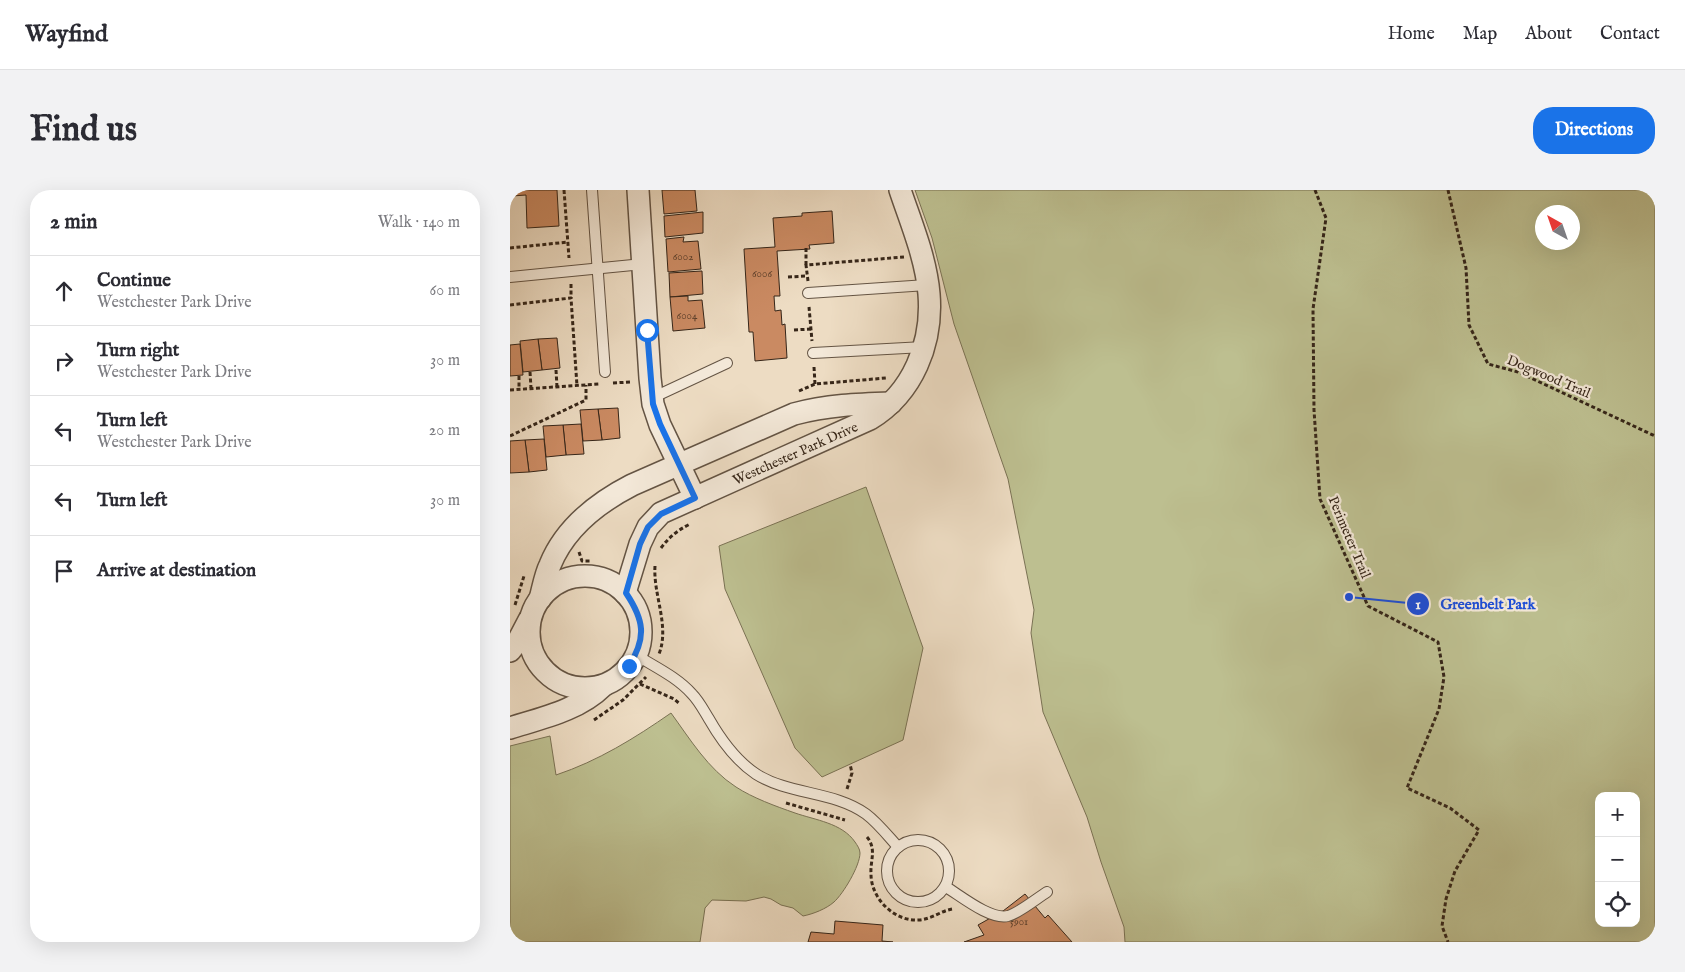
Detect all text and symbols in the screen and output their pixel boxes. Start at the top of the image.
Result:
text: Wayfind [25,19,108,50]
text: Home [1388,23,1435,46]
text: Map [1463,23,1497,46]
text: About [1525,23,1572,46]
text: Contact [1600,23,1660,46]
button: Directions [1533,107,1655,154]
text: Find us [30,108,137,153]
north arrow [1535,205,1580,250]
text: 2 min [50,209,97,236]
text: Walk · 140 m [378,213,460,233]
house number: 6002 [673,250,693,264]
house number: 6006 [752,267,772,281]
text: Continue [97,269,171,293]
icon: ahead [50,277,78,305]
text: 60 m [430,281,460,301]
text: Westchester Park Drive [97,293,252,313]
house number: 6004 [677,309,698,323]
route start [636,319,659,342]
text: Turn right [97,339,179,363]
icon: right [50,347,78,375]
text: 30 m [430,351,460,371]
street label: Dogwood Trail [1504,351,1593,403]
text: Westchester Park Drive [97,363,252,383]
text: Turn left [97,409,168,433]
icon: left [50,417,78,445]
street label: Westchester Park Drive [730,418,861,490]
text: 20 m [429,421,460,441]
text: Westchester Park Drive [97,433,252,453]
icon: left [50,487,78,515]
text: Turn left [97,489,168,513]
text: 30 m [430,491,460,511]
street label: Perimeter Trail [1324,493,1375,581]
icon: arrive [50,557,78,585]
text: Arrive at destination [97,559,256,583]
callout: Greenbelt Park [1405,589,1546,619]
text: 1 [1415,595,1421,614]
text: Greenbelt Park [1440,595,1537,614]
route end [618,655,641,678]
map controls [1595,792,1640,927]
button: + [1595,792,1640,837]
button: − [1595,837,1640,882]
button: locate [1595,882,1640,927]
house number: 5901 [1010,915,1028,929]

